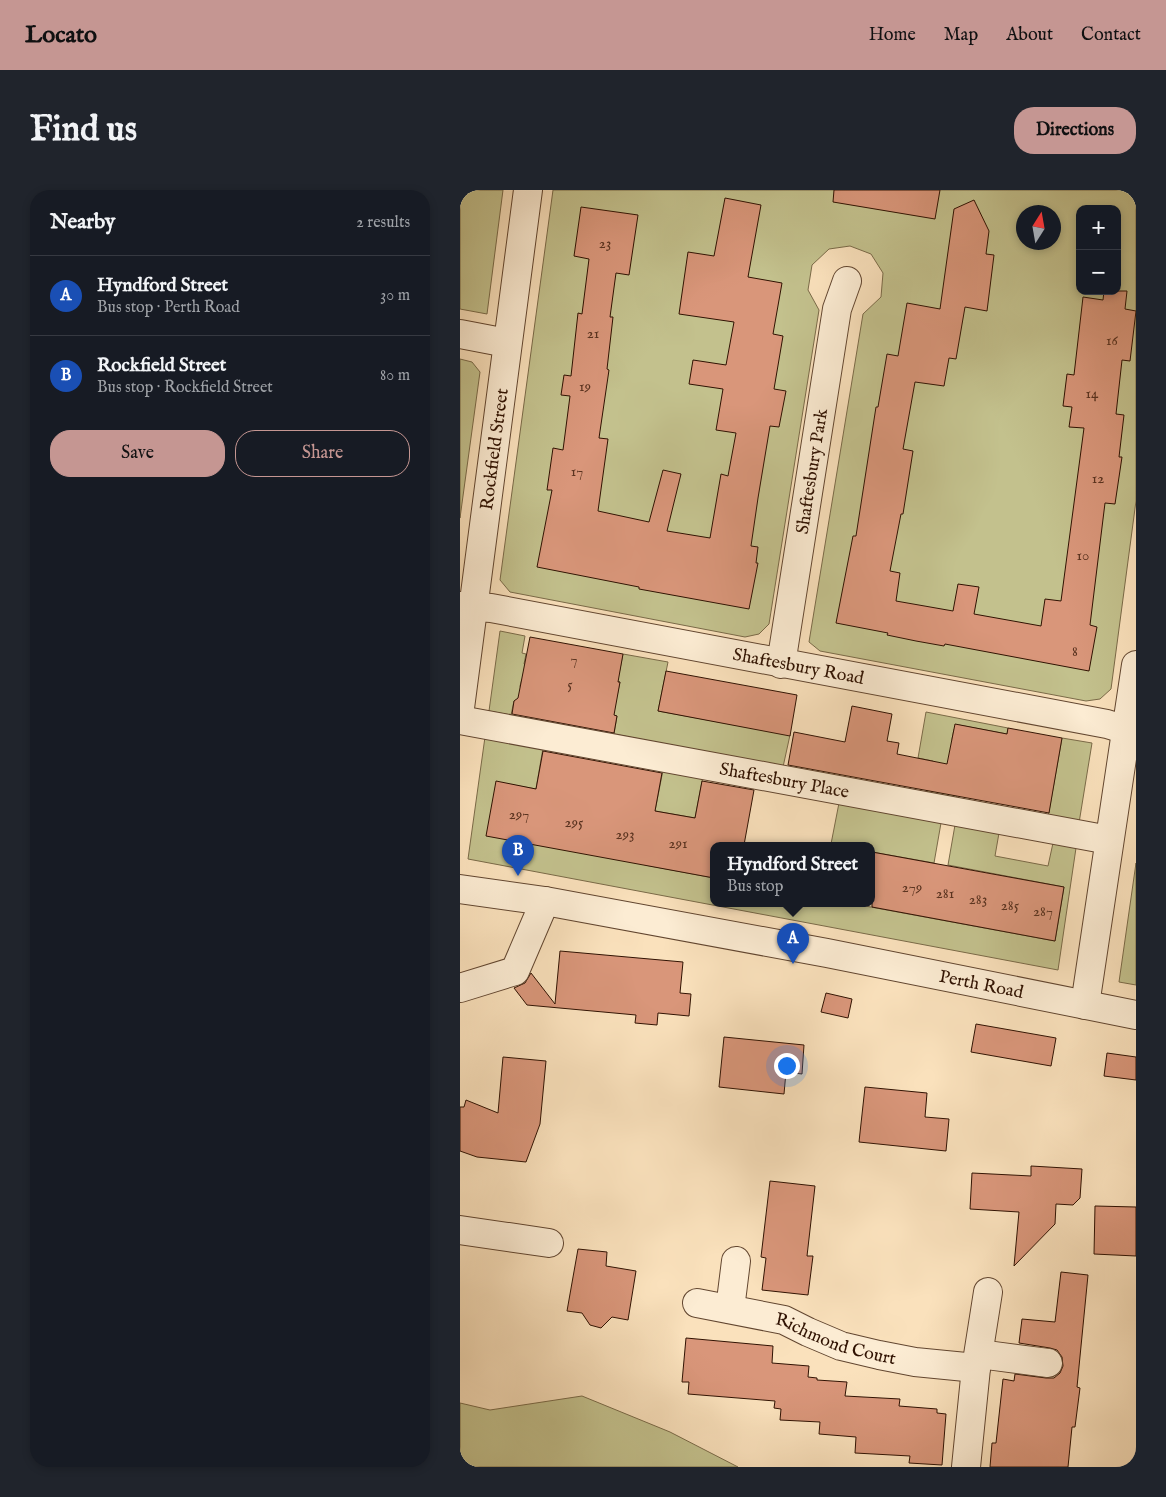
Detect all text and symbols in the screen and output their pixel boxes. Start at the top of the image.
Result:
text: Locato [25,20,97,51]
text: Home [869,24,916,47]
text: Map [944,24,978,47]
text: About [1006,24,1053,47]
text: Contact [1081,24,1141,47]
button: Directions [1014,107,1136,154]
text: Find us [30,108,137,153]
north arrow [1016,205,1061,250]
map controls [1076,205,1121,295]
button: + [1076,205,1121,250]
text: Nearby [50,209,115,236]
text: 2 results [356,213,410,233]
house number: 23 [599,234,611,253]
button: − [1076,250,1121,295]
text: Hyndford Street [97,274,228,298]
text: A [61,286,71,306]
text: 30 m [380,286,410,306]
text: Bus stop · Perth Road [97,298,240,318]
house number: 21 [587,324,599,343]
house number: 16 [1106,331,1119,350]
text: Rockfield Street [97,354,226,378]
text: B [61,366,71,386]
text: 80 m [380,366,410,386]
house number: 19 [579,377,591,396]
text: Bus stop · Rockfield Street [97,378,273,398]
house number: 14 [1086,384,1099,403]
street label: Rockfield Street [476,387,515,512]
street label: Shaftesbury Park [792,407,834,536]
button: Save [50,430,225,477]
button: Share [235,430,410,477]
house number: 17 [571,462,583,481]
house number: 12 [1092,469,1104,488]
house number: 10 [1077,546,1089,565]
house number: 8 [1072,642,1078,661]
street label: Shaftesbury Road [731,644,866,691]
house number: 7 [570,650,578,669]
house number: 5 [567,675,573,694]
street label: Shaftesbury Place [718,758,851,805]
house number: 297 [509,805,529,824]
house number: 295 [564,813,584,832]
house number: 293 [615,825,635,844]
house number: 291 [668,834,688,853]
pin: B [502,835,534,876]
popup [710,842,875,907]
text: Hyndford Street [727,853,858,877]
text: Bus stop [727,877,783,897]
house number: 279 [902,878,922,897]
house number: 281 [936,884,954,903]
house number: 283 [969,890,987,909]
house number: 285 [1001,896,1020,915]
house number: 287 [1033,902,1053,921]
pin: A [777,923,809,964]
street label: Perth Road [937,966,1026,1005]
your location [774,1053,800,1079]
street label: Richmond Court [774,1309,898,1371]

